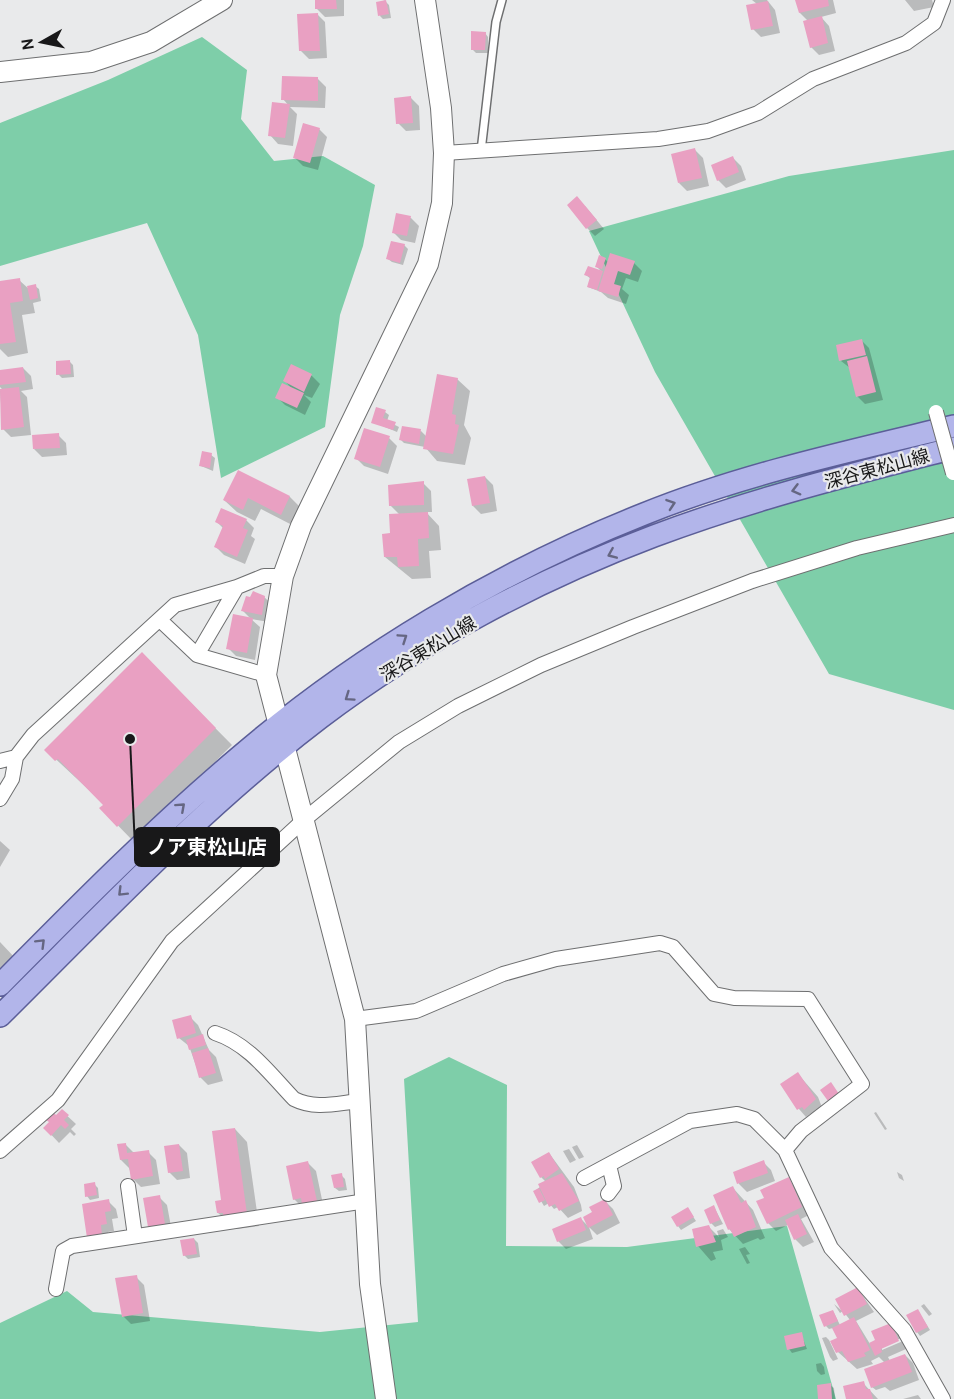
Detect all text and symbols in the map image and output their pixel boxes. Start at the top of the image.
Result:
north arrow [12,12,72,72]
text: N [17,37,38,51]
street label: 深谷東松山線 [822,444,932,494]
one-way arrow [791,483,802,495]
one-way arrow [665,499,675,512]
one-way arrow [607,547,618,559]
street label: 深谷東松山線 [376,612,480,686]
one-way arrow [396,634,407,645]
one-way arrow [345,690,356,701]
one-way arrow [174,803,185,814]
callout: ノア東松山店 [135,828,279,866]
text: ノア東松山店 [147,835,267,859]
one-way arrow [118,885,129,896]
one-way arrow [34,940,45,951]

